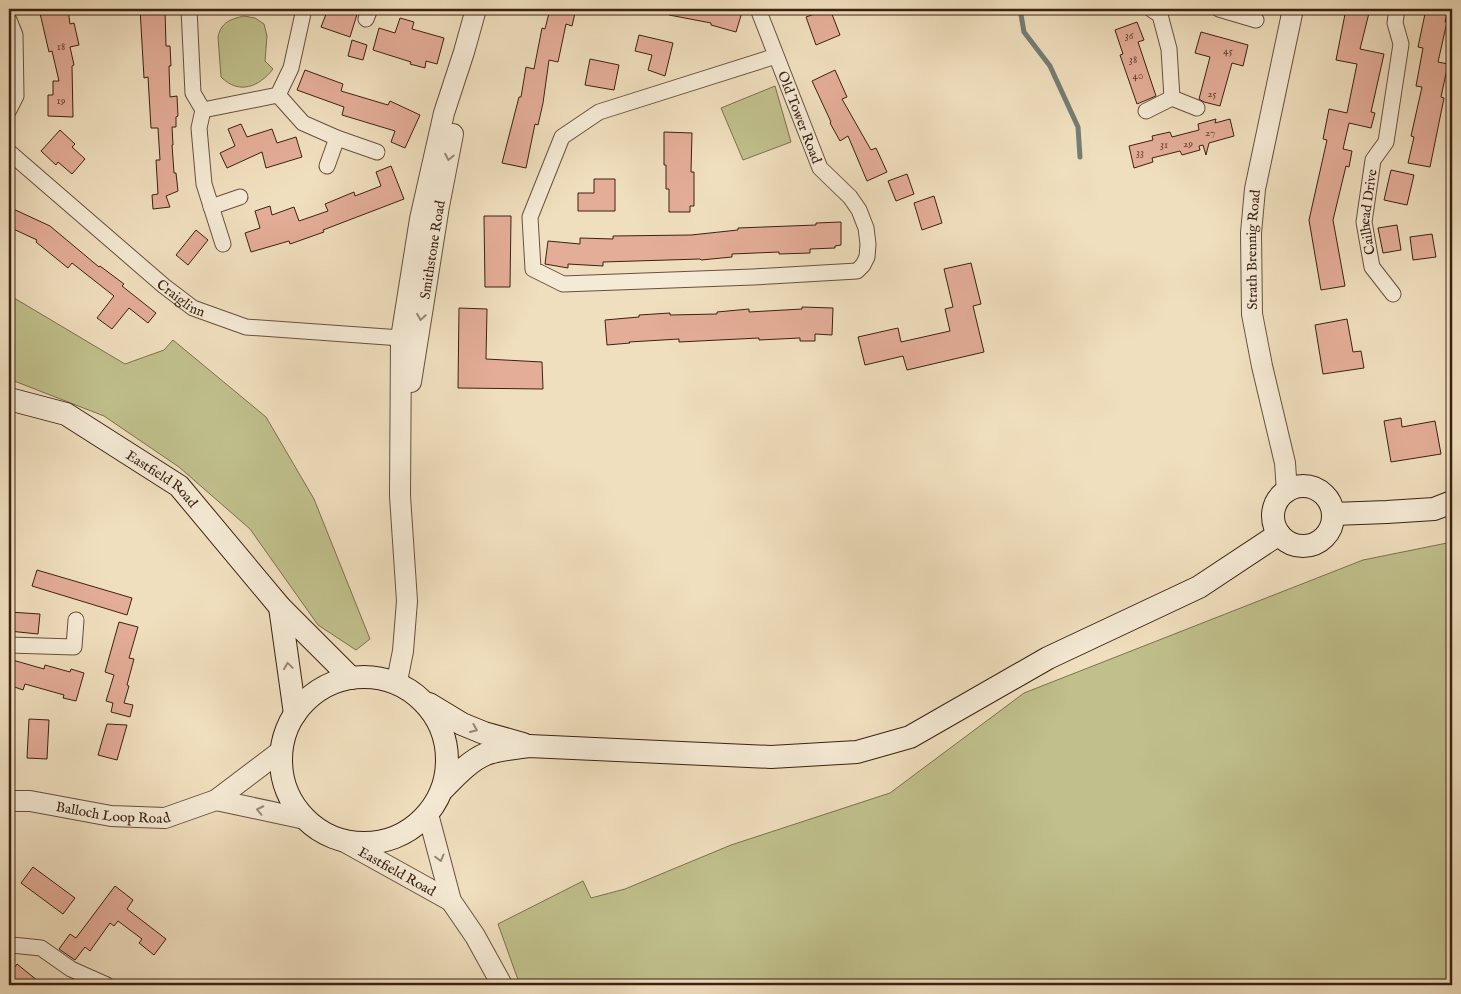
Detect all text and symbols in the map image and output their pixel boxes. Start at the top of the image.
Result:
house number: 36 [1125,29,1134,43]
house number: 18 [57,40,65,54]
house number: 45 [1223,44,1233,58]
house number: 38 [1129,53,1137,67]
street label: Old Tower Road [773,69,826,167]
house number: 40 [1133,69,1143,83]
house number: 25 [1207,87,1217,101]
house number: 19 [57,94,66,108]
house number: 27 [1205,126,1215,140]
house number: 29 [1183,137,1193,151]
house number: 31 [1160,138,1168,152]
house number: 33 [1136,146,1144,160]
one-way arrow [444,153,454,162]
street label: Cailhead Drive [1356,167,1382,256]
street label: Strath Brennig Road [1243,188,1265,310]
street label: Smithstone Road [416,198,450,301]
street label: Craiglinn [153,276,208,322]
one-way arrow [416,314,427,322]
street label: Eastfield Road [122,446,202,512]
one-way arrow [283,662,294,670]
one-way arrow [469,723,478,733]
street label: Balloch Loop Road [54,798,173,828]
one-way arrow [256,805,265,815]
street label: Eastfield Road [355,843,439,901]
one-way arrow [434,853,444,861]

